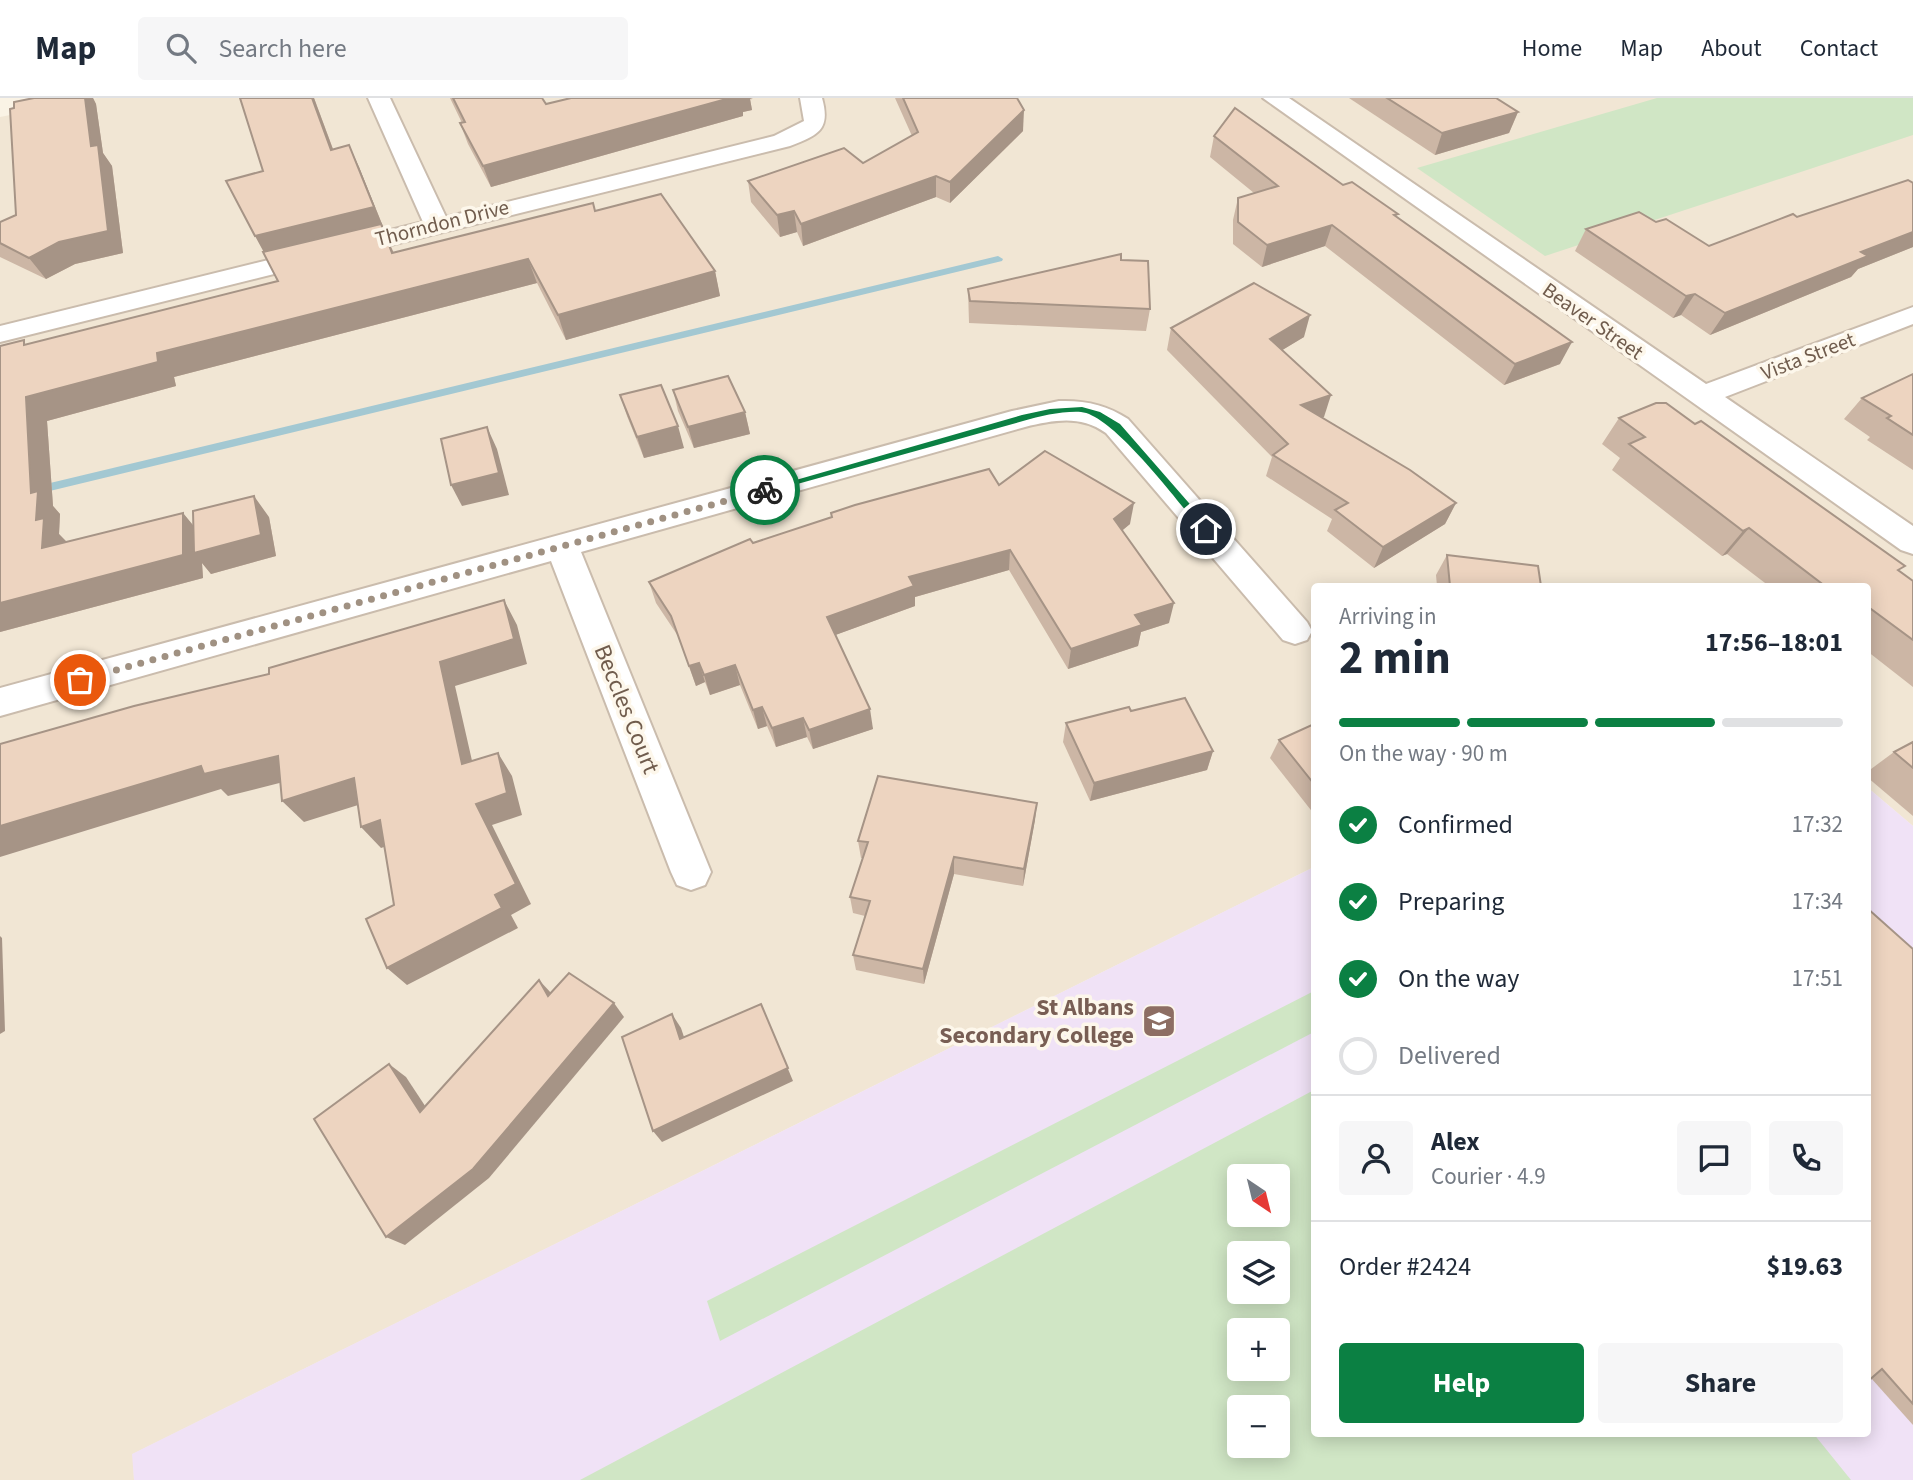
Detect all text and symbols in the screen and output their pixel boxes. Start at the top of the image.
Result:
search box [138,17,628,80]
text: Map [35,25,96,72]
icon: search [162,29,200,67]
text: Search here [218,30,347,67]
text: Home [1522,31,1582,66]
text: Map [1620,31,1663,66]
text: About [1701,31,1762,66]
text: Contact [1800,31,1878,66]
street label: Thorndon Drive [372,192,512,254]
street label: Beaver Street [1536,275,1650,367]
street label: Vista Street [1757,324,1859,388]
courier [730,455,800,525]
icon: bike [746,471,784,509]
pin [1176,499,1236,559]
icon: home [1187,510,1225,548]
text: Arriving in [1339,600,1437,633]
text: 17:56–18:01 [1705,624,1843,661]
text: 2 min [1339,626,1451,691]
street label: Beccles Court [585,639,668,779]
pin [50,650,110,710]
icon: bag [61,661,99,699]
text: On the way · 90 m [1339,737,1508,770]
icon: check [1339,806,1377,844]
text: Confirmed [1398,806,1513,843]
text: 17:32 [1792,808,1843,841]
icon: check [1339,883,1377,921]
text: Preparing [1398,883,1504,920]
text: 17:34 [1792,885,1843,918]
icon: check [1339,960,1377,998]
text: On the way [1398,960,1519,997]
text: 17:51 [1792,962,1843,995]
place label: St Albans Secondary College [939,990,1134,1053]
school or university icon: St Albans Secondary College [1140,1002,1178,1040]
text: Delivered [1398,1037,1501,1074]
button: person [1339,1121,1413,1195]
button: chat [1677,1121,1751,1195]
button: phone [1769,1121,1843,1195]
text: Alex [1431,1123,1480,1160]
text: Courier · 4.9 [1431,1160,1546,1193]
north arrow [1227,1164,1290,1227]
map controls [1227,1164,1290,1458]
button: layers [1227,1241,1290,1304]
text: Order #2424 [1339,1248,1471,1285]
text: $19.63 [1767,1248,1843,1285]
button: + [1227,1318,1290,1381]
button: Help [1339,1343,1584,1423]
button: Share [1598,1343,1843,1423]
button: − [1227,1395,1290,1458]

